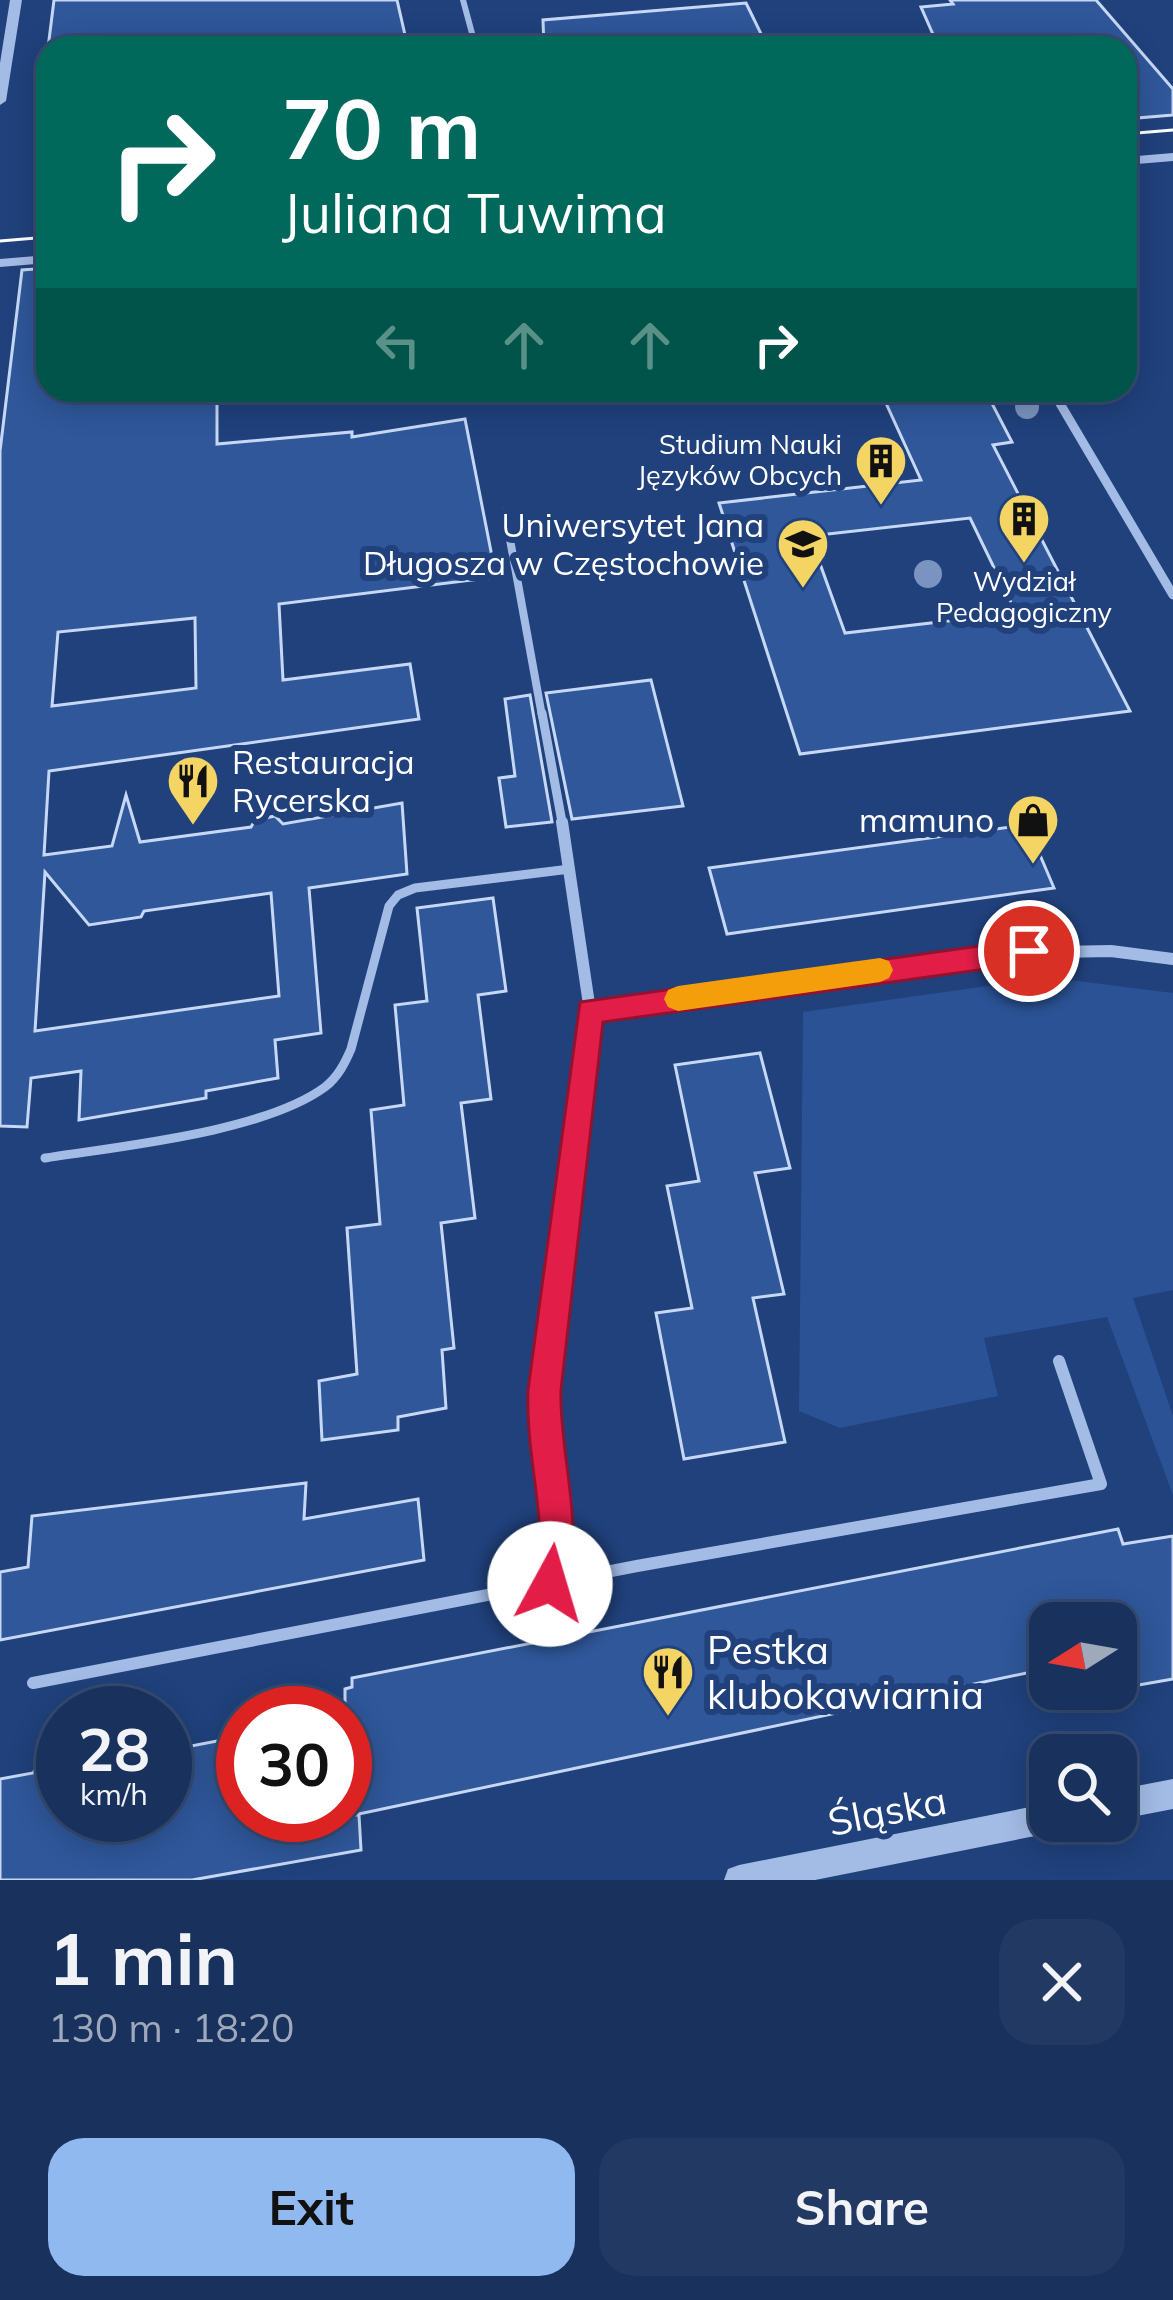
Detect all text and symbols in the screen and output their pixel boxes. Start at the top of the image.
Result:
text: 70 m [282,75,481,180]
icon: right [84,84,240,240]
text: Juliana Tuwima [282,179,667,247]
icon: left [365,312,431,378]
icon: ahead [491,312,557,378]
icon: ahead [617,312,683,378]
icon: right [743,312,809,378]
place label: Studium Nauki Języków Obcych [637,427,842,492]
building icon: Studium Nauki Języków Obcych [853,433,909,507]
building icon: Wydział Pedagogiczny [996,491,1052,565]
place label: Uniwersytet Jana Długosza w Częstochowie [363,504,764,583]
school or university icon: Uniwersytet Jana Długosza w Częstochowie [775,516,831,590]
place label: Wydział Pedagogiczny [936,564,1113,629]
place label: Restauracja Rycerska [232,741,415,820]
restaurant icon: Restauracja Rycerska [165,753,221,827]
shop icon: mamuno [1005,792,1061,866]
place label: mamuno [859,799,994,840]
pin [978,900,1080,1002]
icon: arrive [996,918,1062,984]
position arrow [487,1521,613,1647]
north arrow [1029,1602,1137,1710]
map controls [1029,1602,1137,1842]
place label: Pestka klubokawiarnia [707,1625,984,1719]
restaurant icon: Pestka klubokawiarnia [640,1644,696,1718]
speed limit sign: 30 [216,1686,372,1842]
text: 28 [78,1711,150,1786]
button: search [1029,1734,1137,1842]
text: km/h [80,1775,148,1813]
street label: Śląska [824,1775,950,1846]
text: 1 min [48,1913,238,2003]
button: close [999,1919,1125,2045]
text: 130 m · 18:20 [48,2003,294,2052]
button: Exit [48,2138,575,2276]
button: Share [599,2138,1125,2276]

